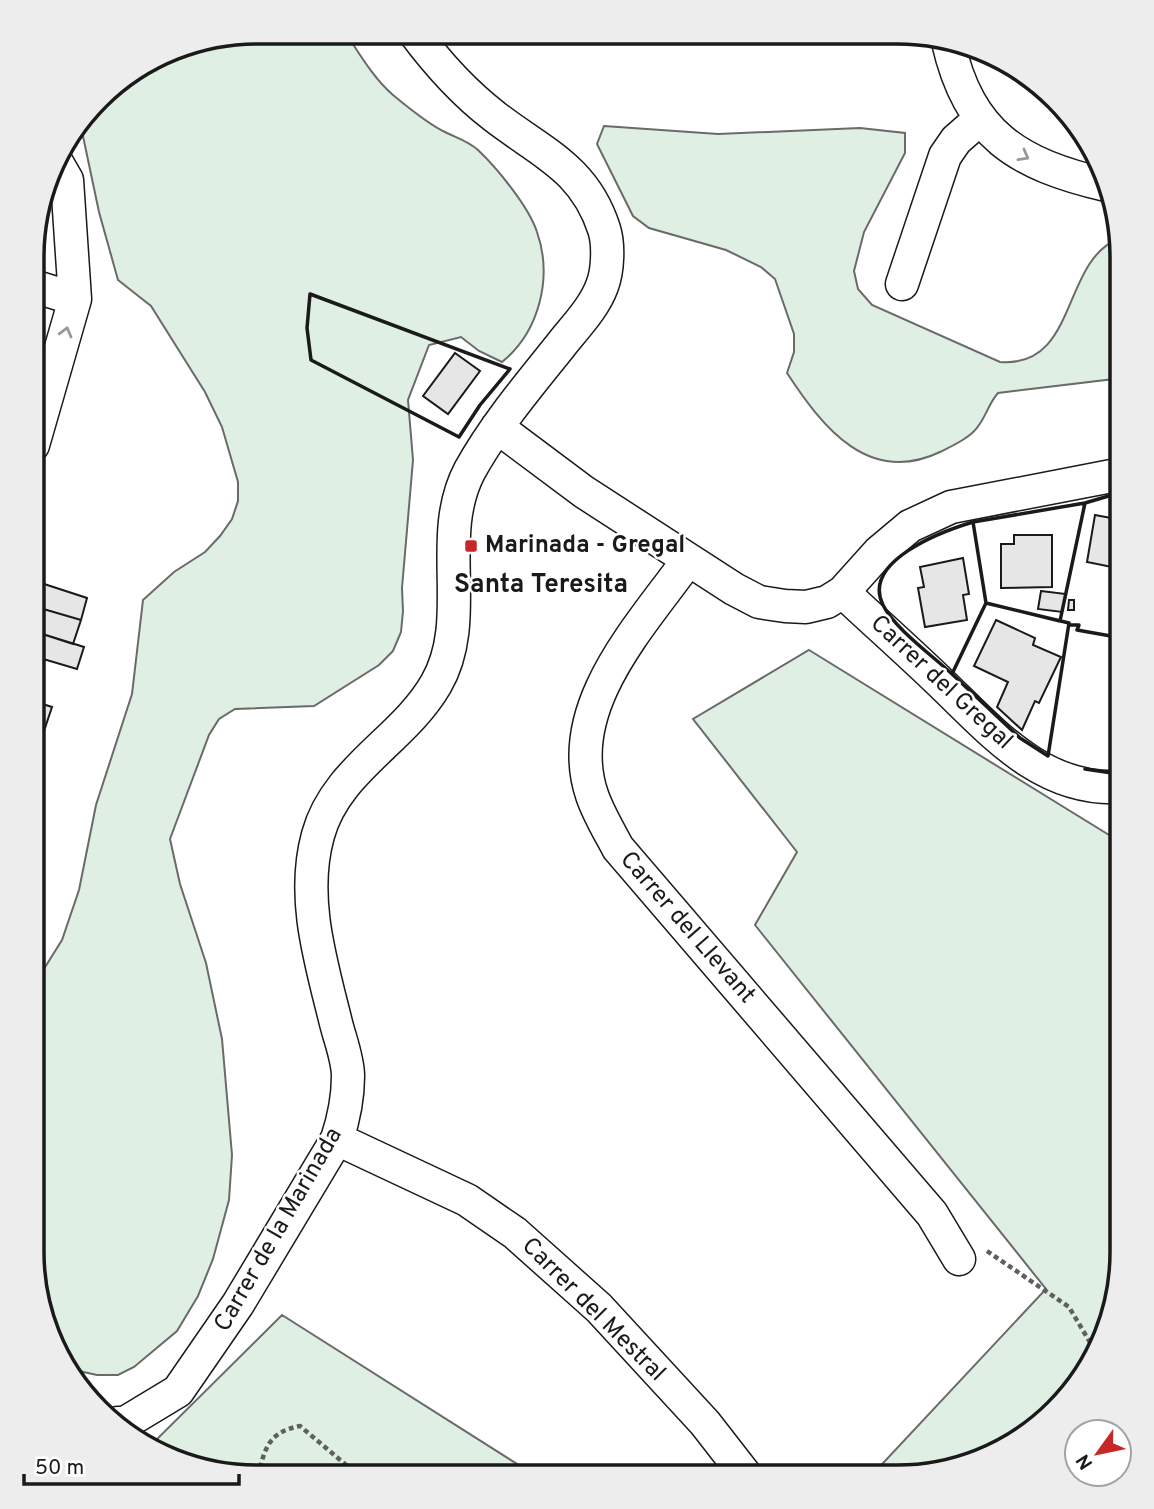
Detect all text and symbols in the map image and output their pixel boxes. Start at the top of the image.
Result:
one-way arrow [1016,147,1029,161]
one-way arrow [57,327,72,339]
place label: Marinada - Gregal [485,531,685,561]
marker: Marinada - Gregal [463,538,479,554]
district label: Santa Teresita [454,569,628,602]
street label: Carrer del Gregal [863,609,1019,757]
street label: Carrer del Llevant [613,846,761,1010]
street label: Carrer de la Marinada [208,1123,350,1337]
street label: Carrer del Mestral [515,1232,671,1388]
north arrow [1063,1418,1133,1488]
scale bar [24,1442,240,1486]
text: N [1072,1449,1099,1473]
text: 50 m [35,1455,84,1482]

